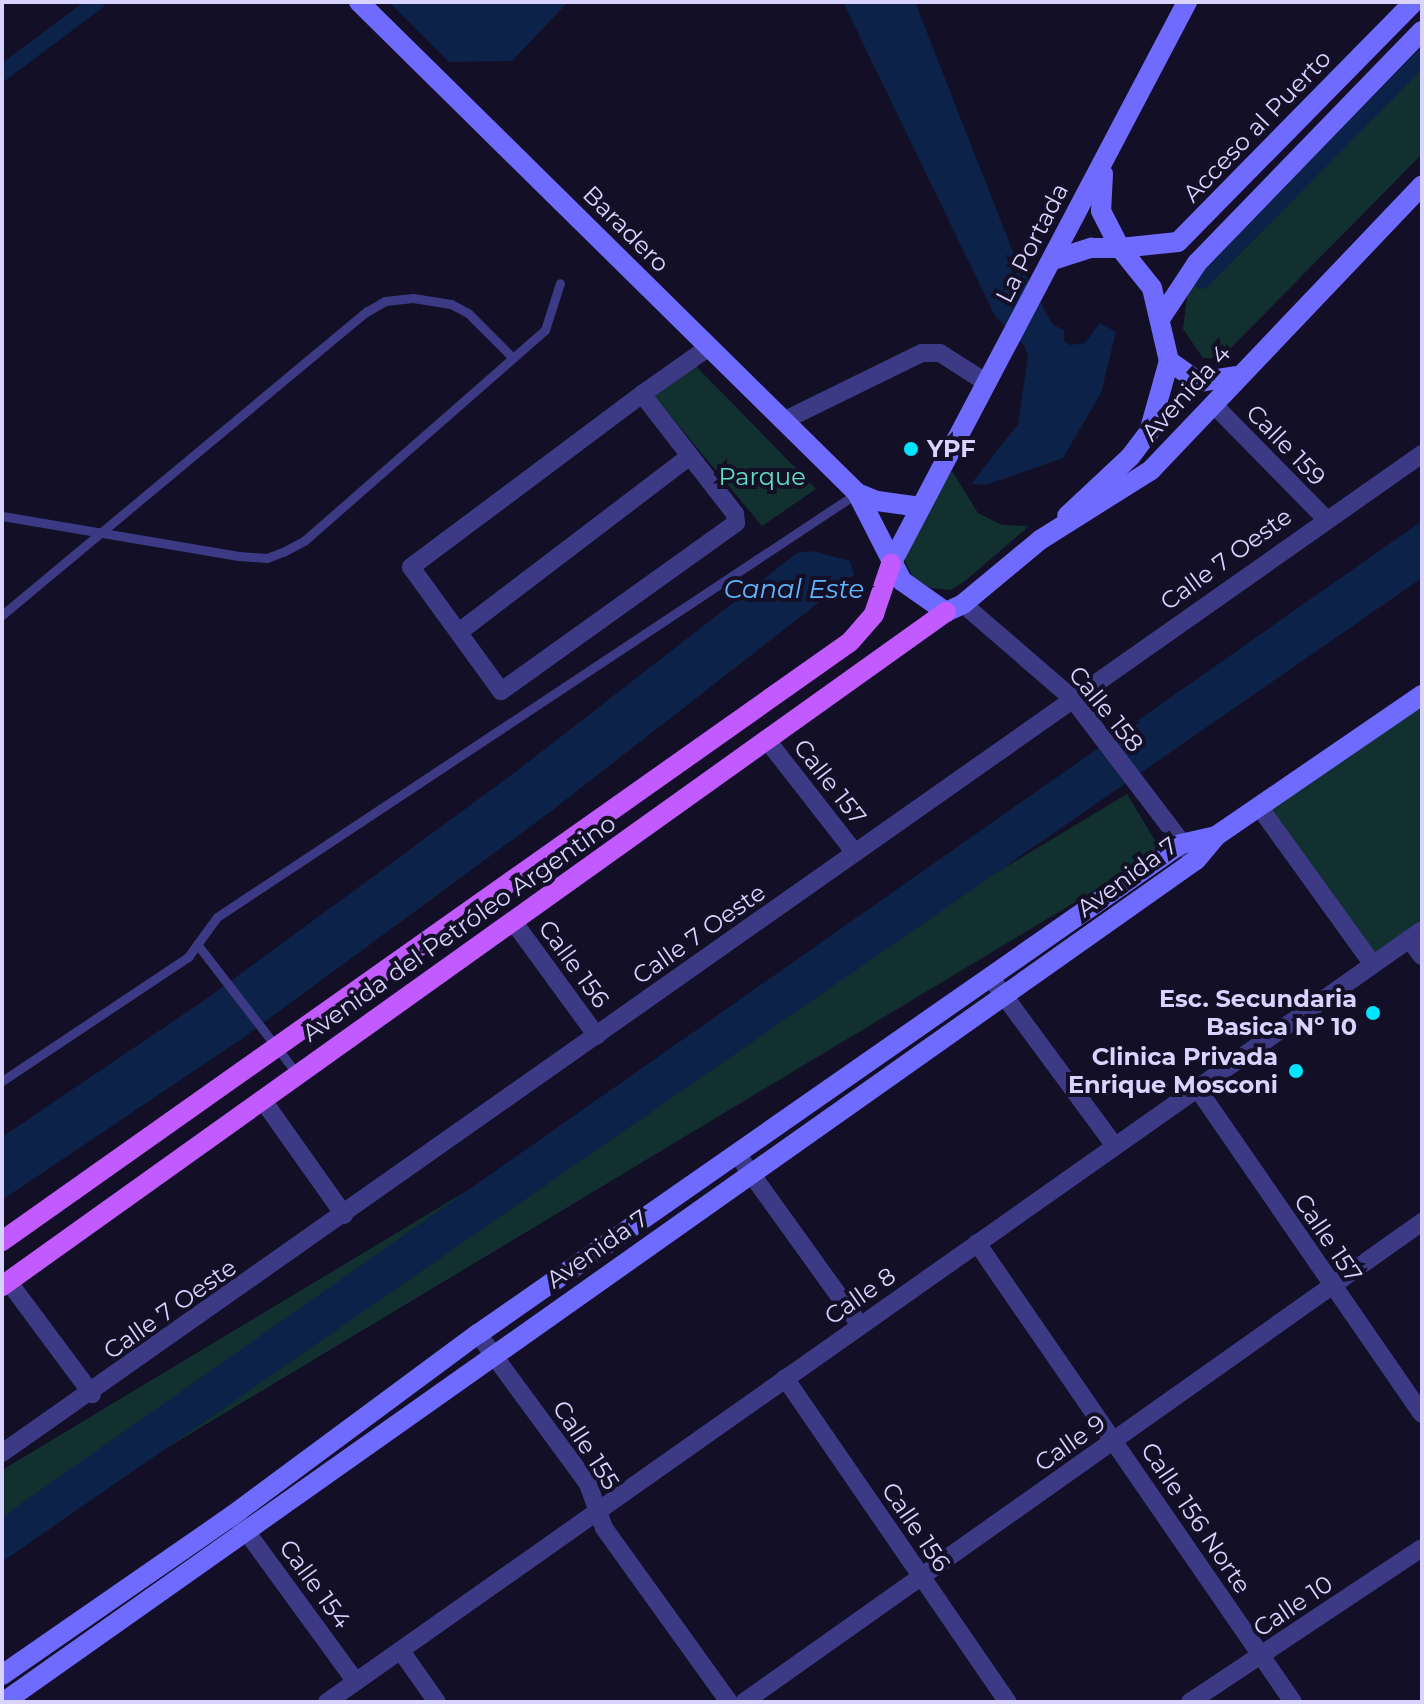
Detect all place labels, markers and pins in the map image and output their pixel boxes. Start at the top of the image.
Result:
place label: YPF [927,435,976,463]
marker: YPF [902,440,920,458]
place label: Esc. Secundaria Basica Nº 10 [1159,985,1357,1041]
marker: Esc. Secundaria Basica Nº 10 [1364,1004,1382,1022]
place label: Clinica Privada Enrique Mosconi [1068,1043,1278,1099]
marker: Clinica Privada Enrique Mosconi [1285,1060,1307,1082]

